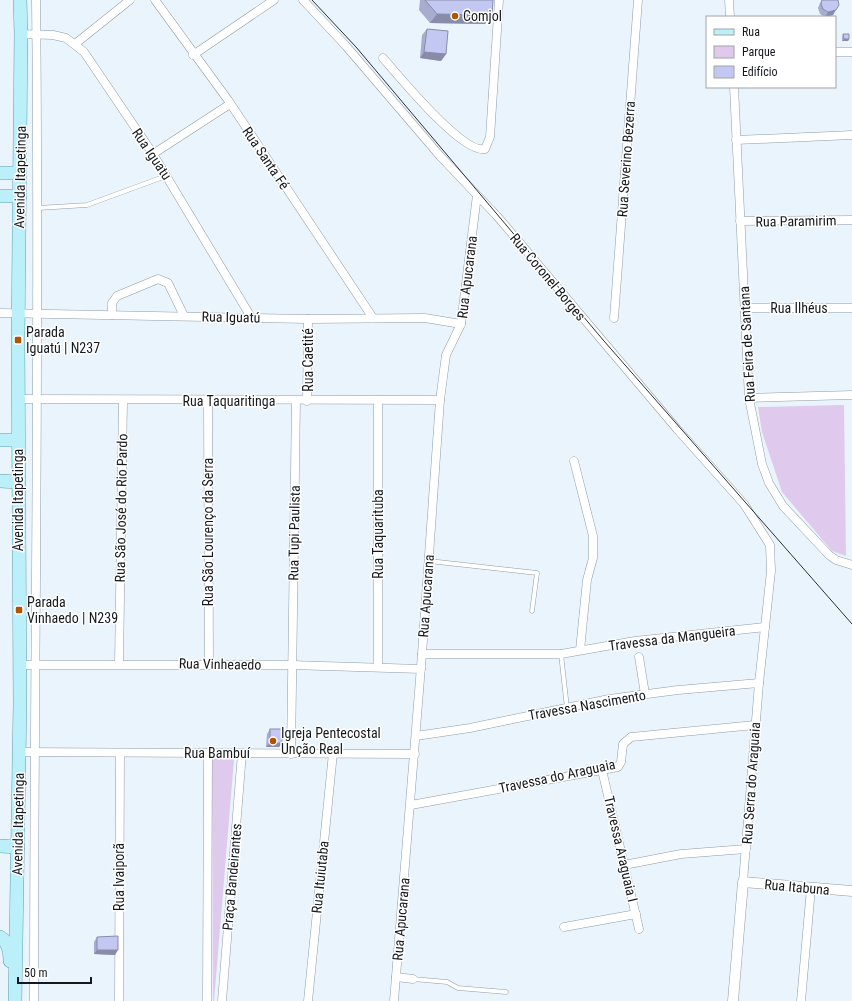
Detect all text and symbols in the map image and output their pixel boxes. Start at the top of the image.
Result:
place label: Comjol [463,8,502,24]
marker: Comjol [450,11,460,21]
legend [706,16,836,88]
text: Rua [742,25,760,39]
text: Parque [742,45,776,59]
text: Edifício [742,65,778,79]
street label: Rua Severino Bezerra [614,100,638,218]
street label: Rua Santa Fé [239,124,293,193]
street label: Rua Iguatu [129,125,175,183]
street label: Avenida Itapetinga [11,126,29,228]
street label: Rua Paramirim [755,212,837,230]
street label: Rua Coronel Borges [507,230,589,324]
street label: Rua Apucarana [454,235,480,319]
street label: Rua Feira de Santana [736,286,758,402]
street label: Rua Ilhéus [770,300,828,316]
street label: Rua Iguatú [201,308,261,326]
place label: Parada Iguatú | N237 [26,324,100,356]
street label: Rua Caetité [300,328,316,392]
marker: Parada Iguatú | N237 [13,335,23,345]
street label: Rua Taquaritinga [183,393,275,409]
street label: Rua São José do Rio Pardo [112,433,130,583]
street label: Avenida Itapetinga [10,449,26,551]
street label: Rua São Lourenço da Serra [200,458,216,606]
street label: Rua Tupi Paulista [285,485,303,581]
street label: Rua Taquarituba [370,489,386,579]
street label: Rua Apucarana [415,554,437,638]
place label: Parada Vinhaedo | N239 [27,594,118,626]
marker: Parada Vinhaedo | N239 [14,605,24,615]
street label: Travessa da Mangueira [608,622,736,654]
street label: Rua Vinheaedo [179,655,261,673]
street label: Travessa Nascimento [527,687,647,723]
street label: Rua Serra do Araguaia [739,721,763,845]
place label: Igreja Pentecostal Unção Real [281,725,381,757]
marker: Igreja Pentecostal Unção Real [268,736,278,746]
street label: Rua Bambuí [184,745,251,761]
street label: Travessa do Araguaia [497,756,617,796]
street label: Avenida Itapetinga [9,773,27,875]
street label: Travessa Araguaia I [601,794,641,904]
street label: Praça Bandeirantes [219,823,245,931]
street label: Rua Ituiutaba [308,840,332,914]
street label: Rua Ivaiporã [111,843,127,911]
street label: Rua Itabuna [764,876,830,898]
street label: Rua Apucarana [389,877,413,961]
scale bar [18,959,91,985]
text: 50 m [24,966,48,980]

